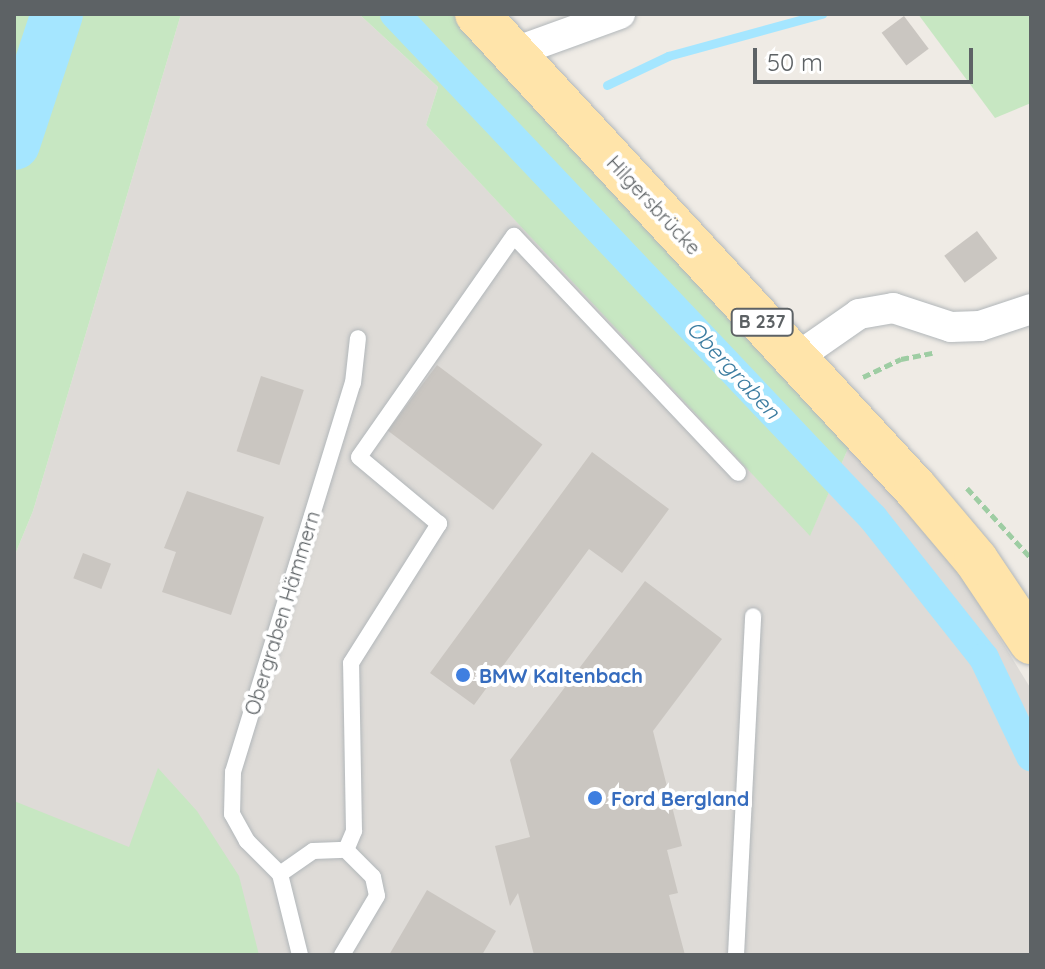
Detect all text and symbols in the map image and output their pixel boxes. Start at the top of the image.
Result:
scale bar [757,32,977,82]
text: 50 m [767,47,823,77]
street label: Hilgersbrücke [602,150,706,260]
road number: B 237 [730,308,794,336]
water label: Obergraben [681,315,785,425]
street label: Obergraben Hämmern [240,508,324,718]
place label: BMW Kaltenbach [479,663,643,687]
marker: BMW Kaltenbach [454,666,472,684]
place label: Ford Bergland [611,786,749,810]
marker: Ford Bergland [586,789,604,807]

